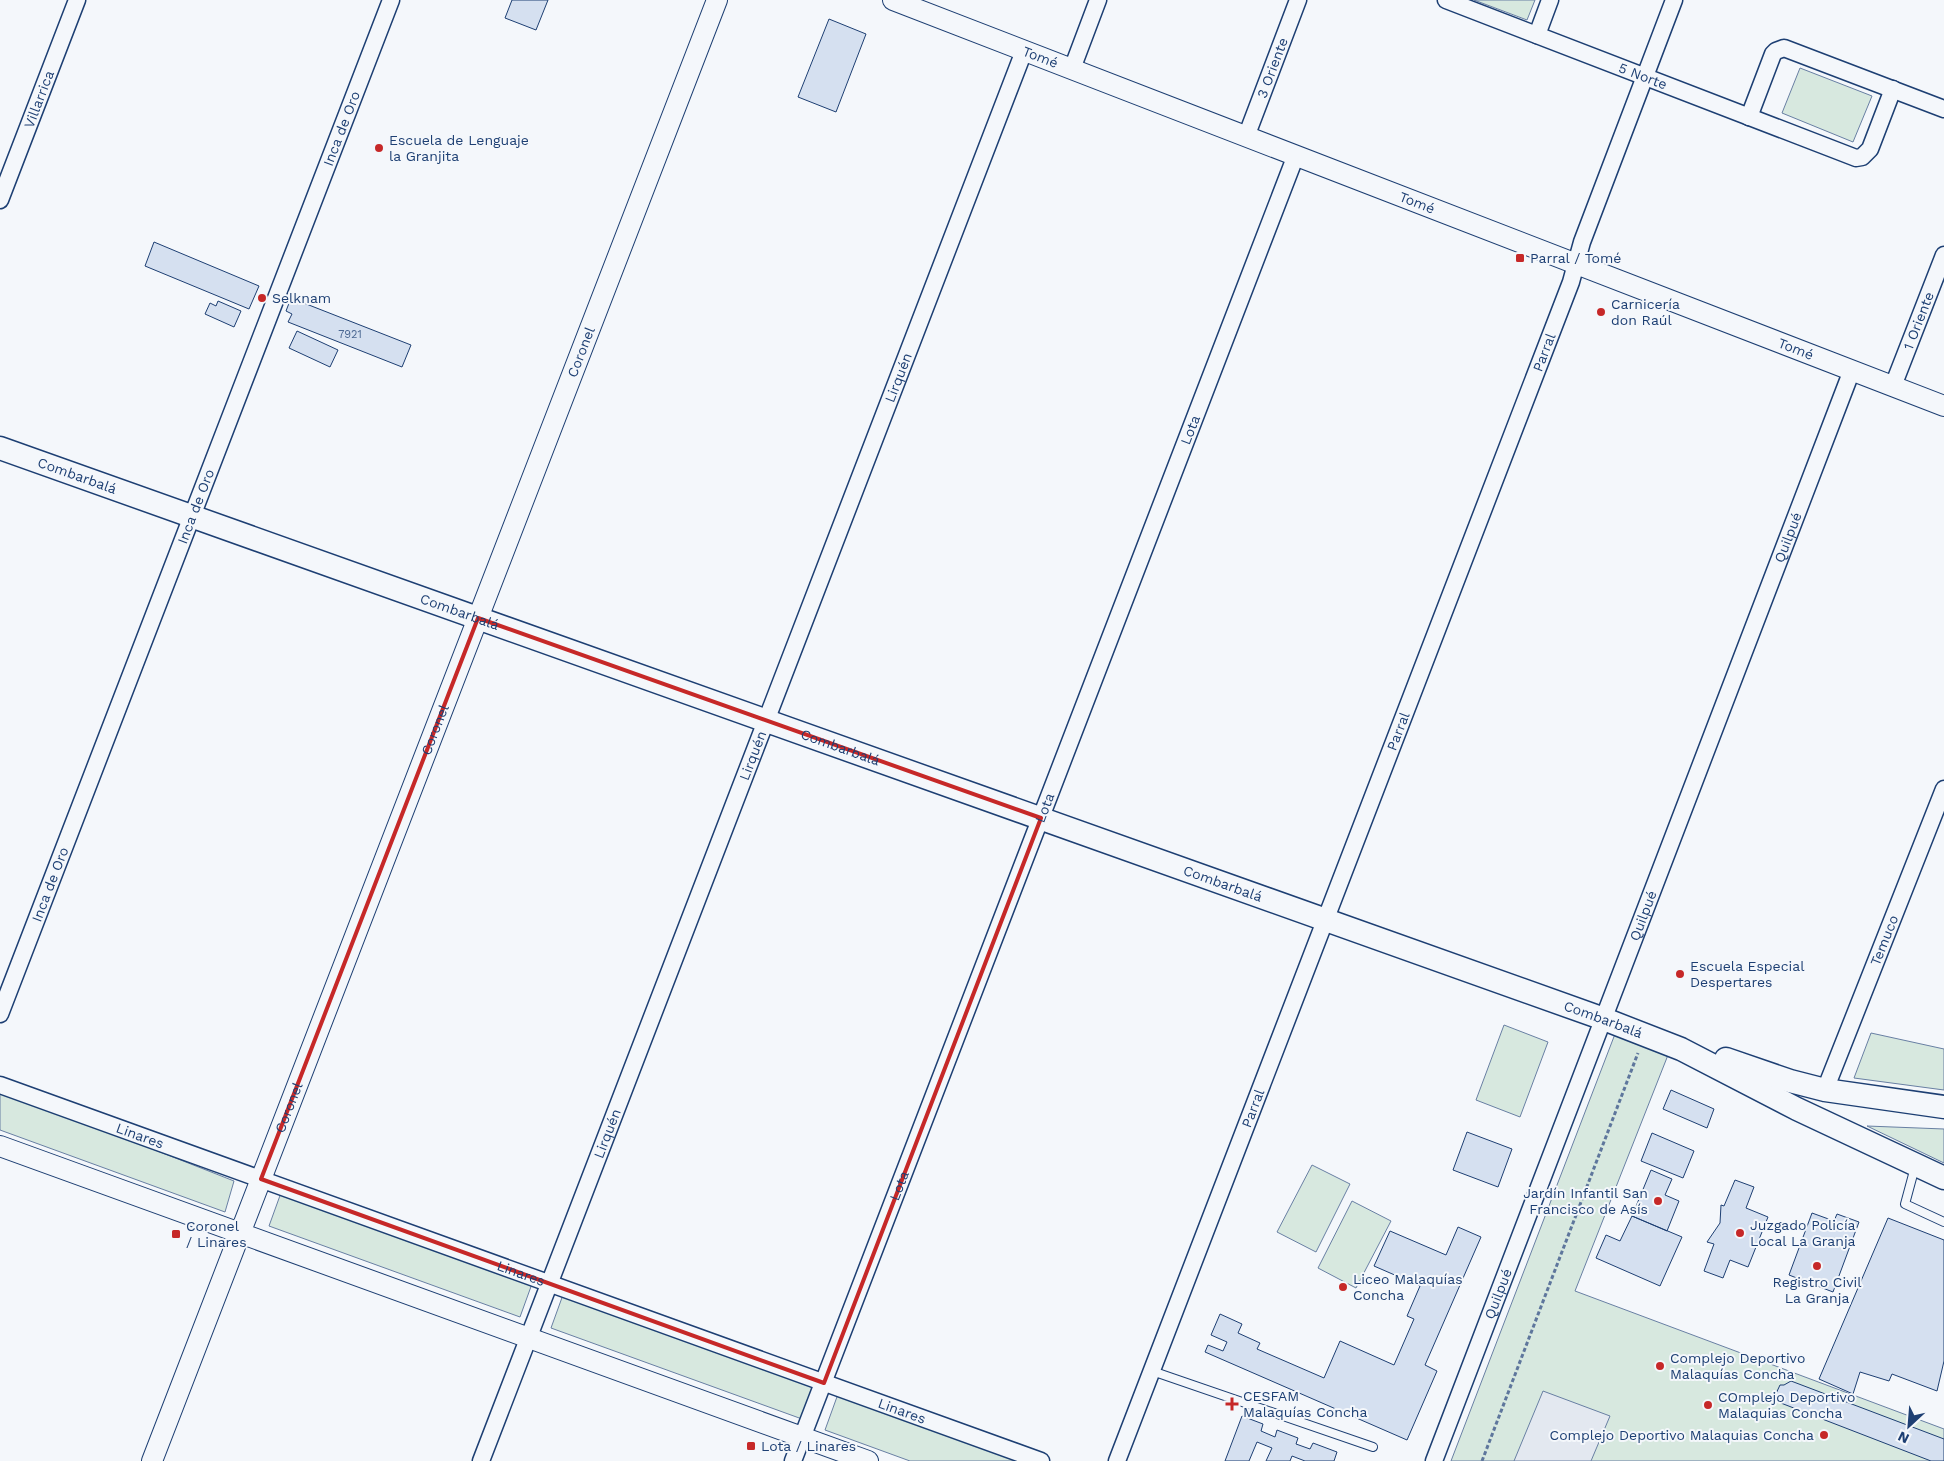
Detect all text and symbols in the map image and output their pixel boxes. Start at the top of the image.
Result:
street label: 3 Oriente [1254,35,1291,100]
street label: Tomé [1020,43,1060,71]
street label: 5 Norte [1616,59,1669,92]
street label: Villarrica [21,68,57,130]
street label: Inca de Oro [320,89,363,168]
place label: Escuela de Lenguaje la Granjita [389,132,529,164]
marker: Escuela de Lenguaje la Granjita [373,142,385,154]
street label: Tomé [1397,188,1437,217]
place label: Parral / Tomé [1530,250,1621,266]
marker: Parral / Tomé [1514,252,1526,264]
place label: Selknam [272,290,331,306]
street label: 1 Oriente [1900,290,1937,352]
marker: Selknam [256,292,268,304]
place label: Carnicería don Raúl [1611,296,1680,328]
marker: Carnicería don Raúl [1595,306,1607,318]
street label: Coronel [564,324,598,380]
house number: 7921 [338,328,362,341]
street label: Parral [1529,330,1559,374]
street label: Tomé [1776,335,1816,363]
street label: Lirquén [881,351,915,405]
street label: Lota [1177,413,1203,447]
street label: Combarbalá [36,454,119,497]
street label: Inca de Oro [174,467,217,546]
street label: Quilpué [1771,510,1805,565]
street label: Combarbalá [418,590,501,633]
street label: Coronel [418,702,452,757]
street label: Parral [1383,709,1413,753]
street label: Combarbalá [799,726,882,769]
street label: Lirquén [736,728,769,783]
street label: Lota [1032,791,1058,825]
street label: Inca de Oro [28,845,72,924]
street label: Combarbalá [1181,862,1265,905]
street label: Quilpué [1626,888,1660,943]
street label: Temuco [1867,913,1901,968]
place label: Escuela Especial Despertares [1690,958,1805,990]
marker: Escuela Especial Despertares [1674,968,1686,980]
street label: Combarbalá [1562,997,1645,1041]
street label: Coronel [272,1079,306,1135]
street label: Parral [1238,1086,1268,1130]
street label: Lirquén [590,1106,624,1160]
street label: Linares [114,1120,166,1152]
street label: Lota [886,1169,912,1203]
place label: Jardín Infantil San Francisco de Asís [1523,1185,1648,1217]
marker: Jardín Infantil San Francisco de Asís [1652,1195,1664,1207]
place label: Juzgado Policía Local La Granja [1750,1217,1856,1249]
place label: Coronel / Linares [186,1218,247,1250]
marker: Juzgado Policía Local La Granja [1734,1227,1746,1239]
marker: Coronel / Linares [170,1228,182,1240]
street label: Linares [495,1257,547,1289]
marker: Registro Civil La Granja [1811,1260,1823,1272]
street label: Quilpué [1481,1266,1515,1321]
place label: Liceo Malaquías Concha [1353,1271,1463,1303]
place label: Registro Civil La Granja [1773,1274,1862,1306]
marker: Liceo Malaquías Concha [1337,1281,1349,1293]
place label: Complejo Deportivo Malaquías Concha [1670,1350,1805,1382]
marker: Complejo Deportivo Malaquías Concha [1654,1360,1666,1372]
place label: CESFAM Malaquías Concha [1243,1388,1367,1420]
place label: COmplejo Deportivo Malaquias Concha [1718,1389,1855,1421]
street label: Linares [876,1395,928,1427]
marker: CESFAM Malaquías Concha [1225,1397,1239,1411]
marker: COmplejo Deportivo Malaquias Concha [1702,1399,1714,1411]
north arrow [1884,1401,1934,1451]
place label: Complejo Deportivo Malaquias Concha [1550,1427,1814,1443]
text: N [1895,1428,1911,1447]
marker: Complejo Deportivo Malaquias Concha [1818,1429,1830,1441]
place label: Lota / Linares [761,1438,856,1454]
marker: Lota / Linares [745,1440,757,1452]

